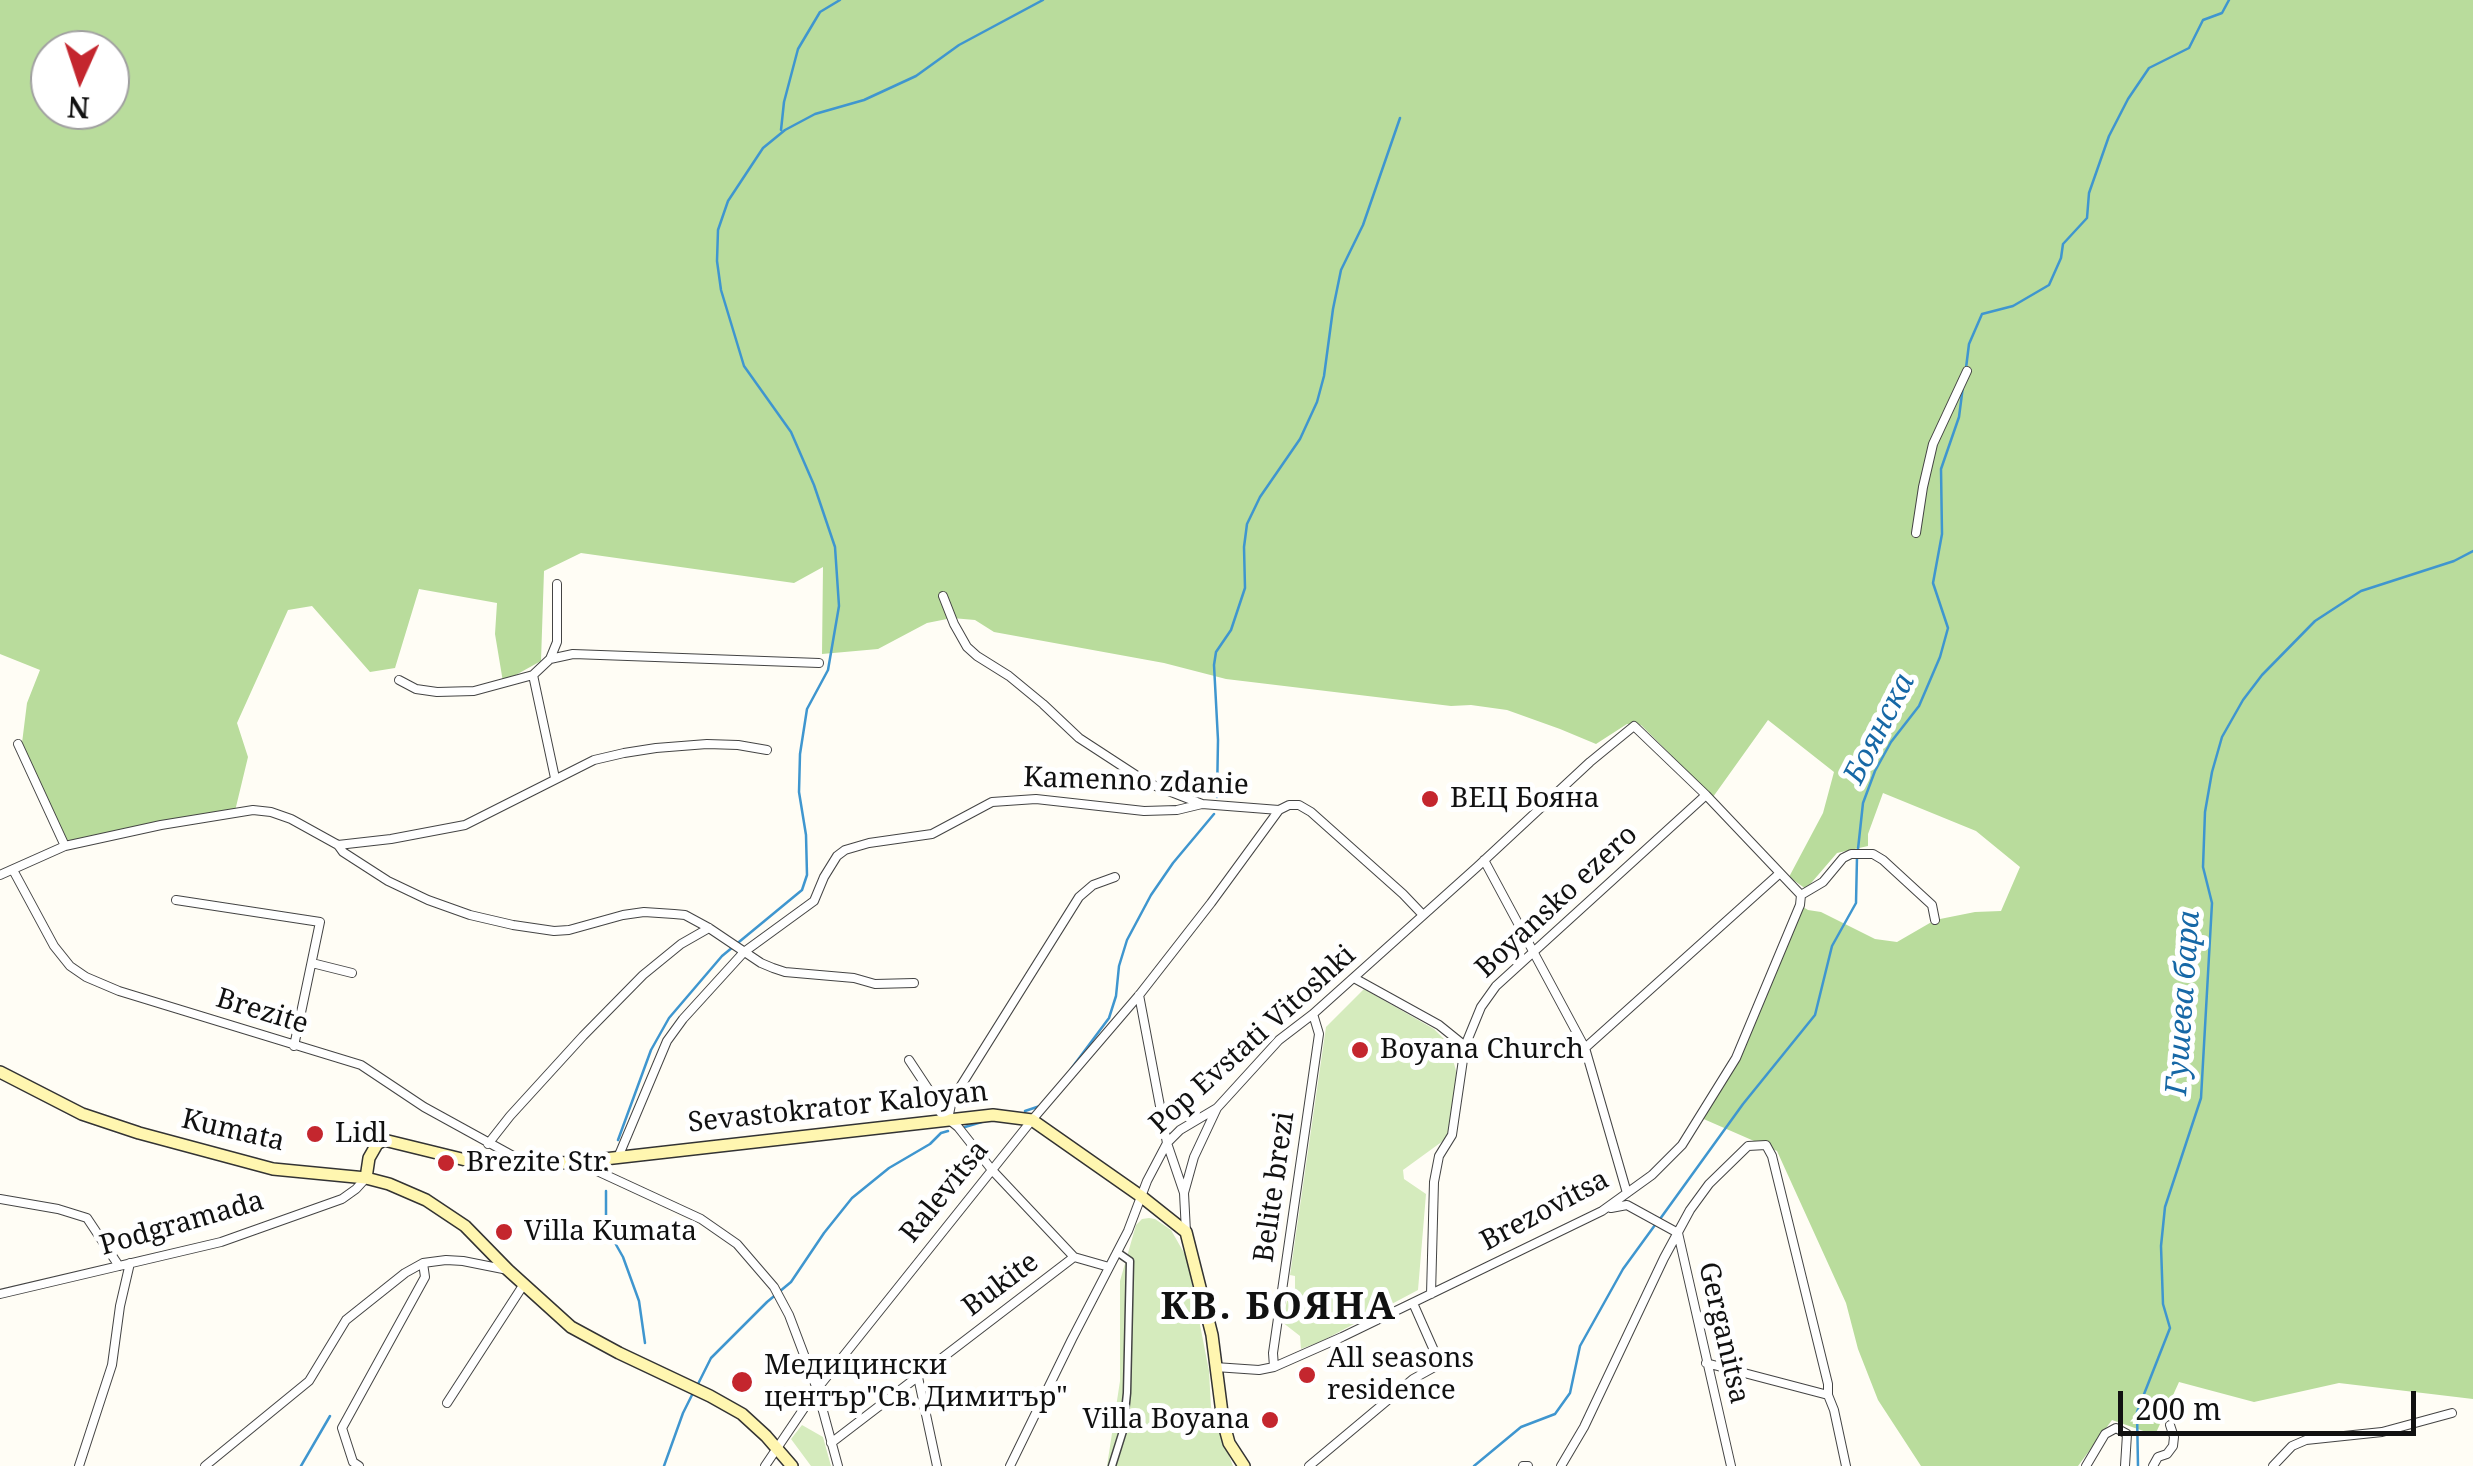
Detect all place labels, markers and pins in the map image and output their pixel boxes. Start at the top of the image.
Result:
place label: ВЕЦ Бояна [1450,782,1600,816]
marker: ВЕЦ Бояна [1419,788,1441,810]
place label: Boyana Church [1380,1033,1584,1067]
marker: Boyana Church [1349,1039,1371,1061]
place label: Lidl [335,1117,387,1151]
marker: Lidl [304,1123,326,1145]
place label: Brezite Str. [466,1146,609,1180]
marker: Brezite Str. [435,1152,457,1174]
place label: Villa Kumata [524,1215,697,1249]
marker: Villa Kumata [493,1221,515,1243]
place label: All seasons residence [1327,1342,1474,1408]
place label: Медицински център"Св. Димитър" [764,1349,1068,1415]
marker: All seasons residence [1296,1364,1318,1386]
marker: Медицински център"Св. Димитър" [729,1369,755,1395]
place label: Villa Boyana [1082,1403,1250,1437]
marker: Villa Boyana [1259,1409,1281,1431]

